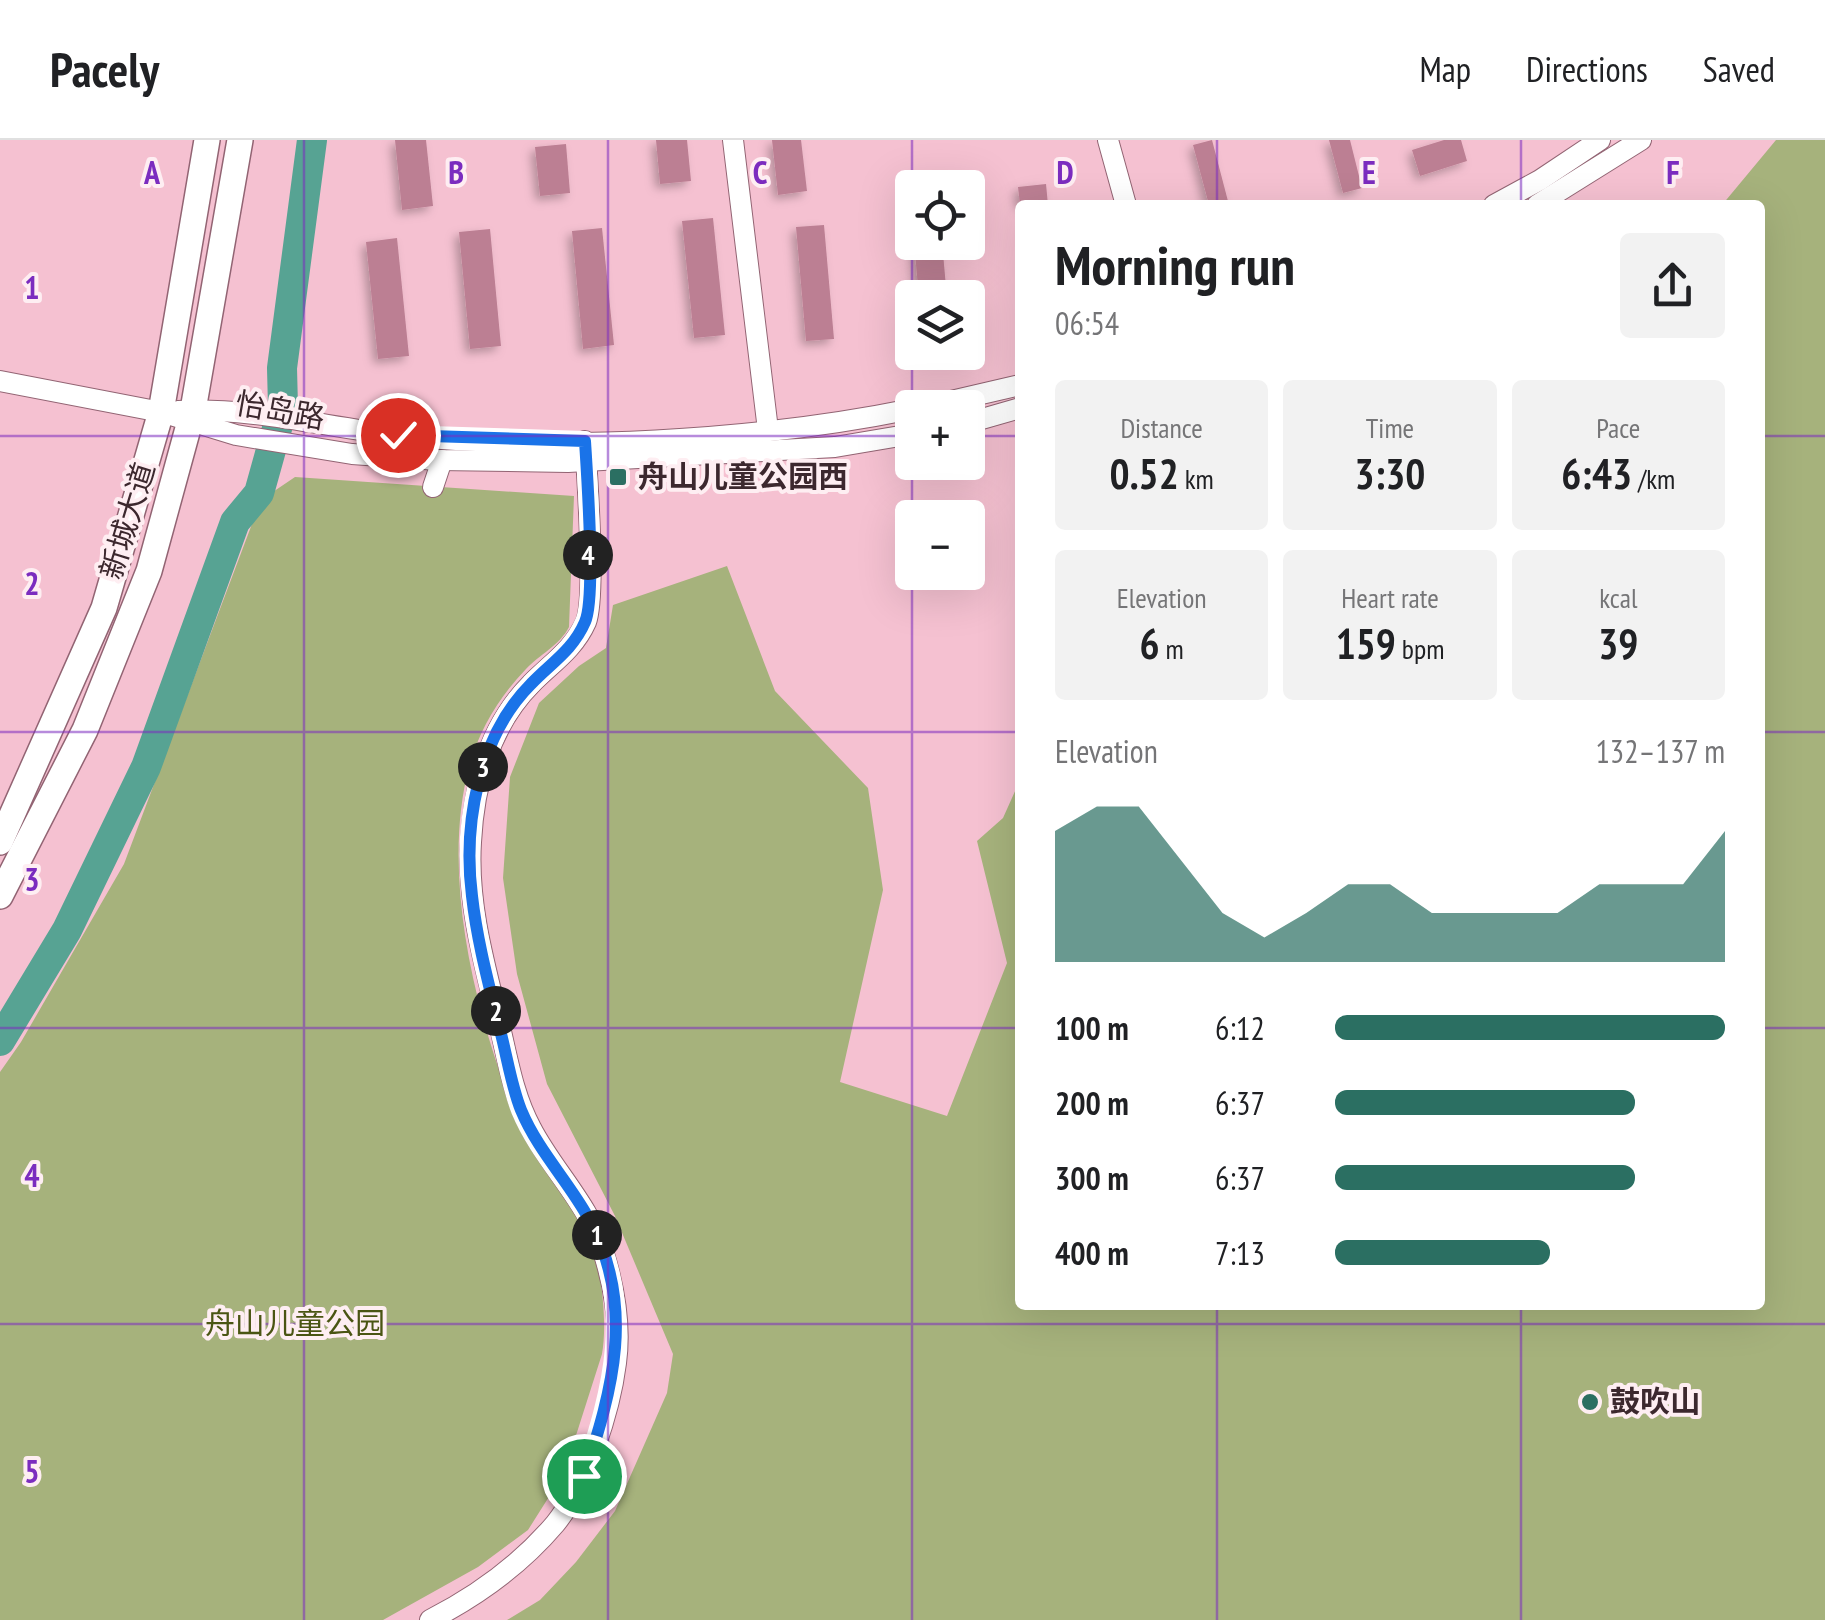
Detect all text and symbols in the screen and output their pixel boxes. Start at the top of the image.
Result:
text: Pacely [50,38,159,100]
text: Map [1420,46,1471,92]
text: Directions [1526,46,1648,92]
text: Saved [1703,46,1775,92]
text: A [143,151,161,193]
text: B [448,151,464,193]
text: C [753,151,768,193]
text: D [1056,151,1074,193]
text: E [1362,151,1376,193]
text: F [1666,151,1680,193]
map controls [895,170,985,590]
button: locate [895,170,985,260]
text: Morning run [1055,229,1295,300]
button: share [1620,233,1725,338]
text: 1 [24,266,40,308]
button: layers [895,280,985,370]
text: 06:54 [1055,302,1119,344]
street label: 怡岛路 [233,383,328,437]
button: + [895,390,985,480]
pin [356,393,441,478]
icon: check [371,408,426,463]
text: Distance [1120,409,1203,446]
text: Time [1366,409,1414,446]
text: Pace [1596,409,1640,446]
text: 0.52 [1110,446,1179,501]
text: 3:30 [1355,446,1425,501]
text: 6:43 [1561,446,1632,501]
place label: 舟山儿童公园西 [638,456,848,495]
street label: 新城大道 [90,457,163,584]
text: km [1179,460,1214,497]
text: /km [1632,460,1675,497]
marker: 舟山儿童公园西 [607,466,629,488]
button: − [895,500,985,590]
pin: 4 [563,530,613,580]
text: 4 [581,536,595,573]
text: 2 [24,562,40,604]
text: Elevation [1117,579,1207,616]
text: Heart rate [1341,579,1439,616]
text: kcal [1599,579,1637,616]
text: 6 [1140,616,1160,671]
text: 159 [1336,616,1396,671]
text: 39 [1598,616,1638,671]
text: m [1160,630,1184,667]
text: bpm [1396,630,1444,667]
text: Elevation [1055,730,1158,772]
text: 132–137 m [1595,730,1725,772]
pin: 3 [458,742,508,792]
text: 3 [476,748,490,785]
text: 3 [24,858,40,900]
pin: 2 [471,986,521,1036]
text: 2 [489,992,503,1029]
text: 100 m [1055,1007,1129,1049]
text: 6:12 [1215,1007,1265,1049]
text: 200 m [1055,1082,1129,1124]
text: 6:37 [1215,1082,1265,1124]
text: 4 [24,1154,40,1196]
text: 300 m [1055,1157,1129,1199]
text: 6:37 [1215,1157,1265,1199]
pin: 1 [572,1210,622,1260]
text: 1 [590,1216,604,1253]
text: 400 m [1055,1232,1129,1274]
text: 7:13 [1215,1232,1265,1274]
park label: 舟山儿童公园 [205,1303,385,1342]
place label: 鼓吹山 [1610,1381,1700,1420]
marker: 鼓吹山 [1579,1391,1601,1413]
pin [542,1434,627,1519]
icon: arrive [557,1449,612,1504]
text: 5 [24,1450,40,1492]

